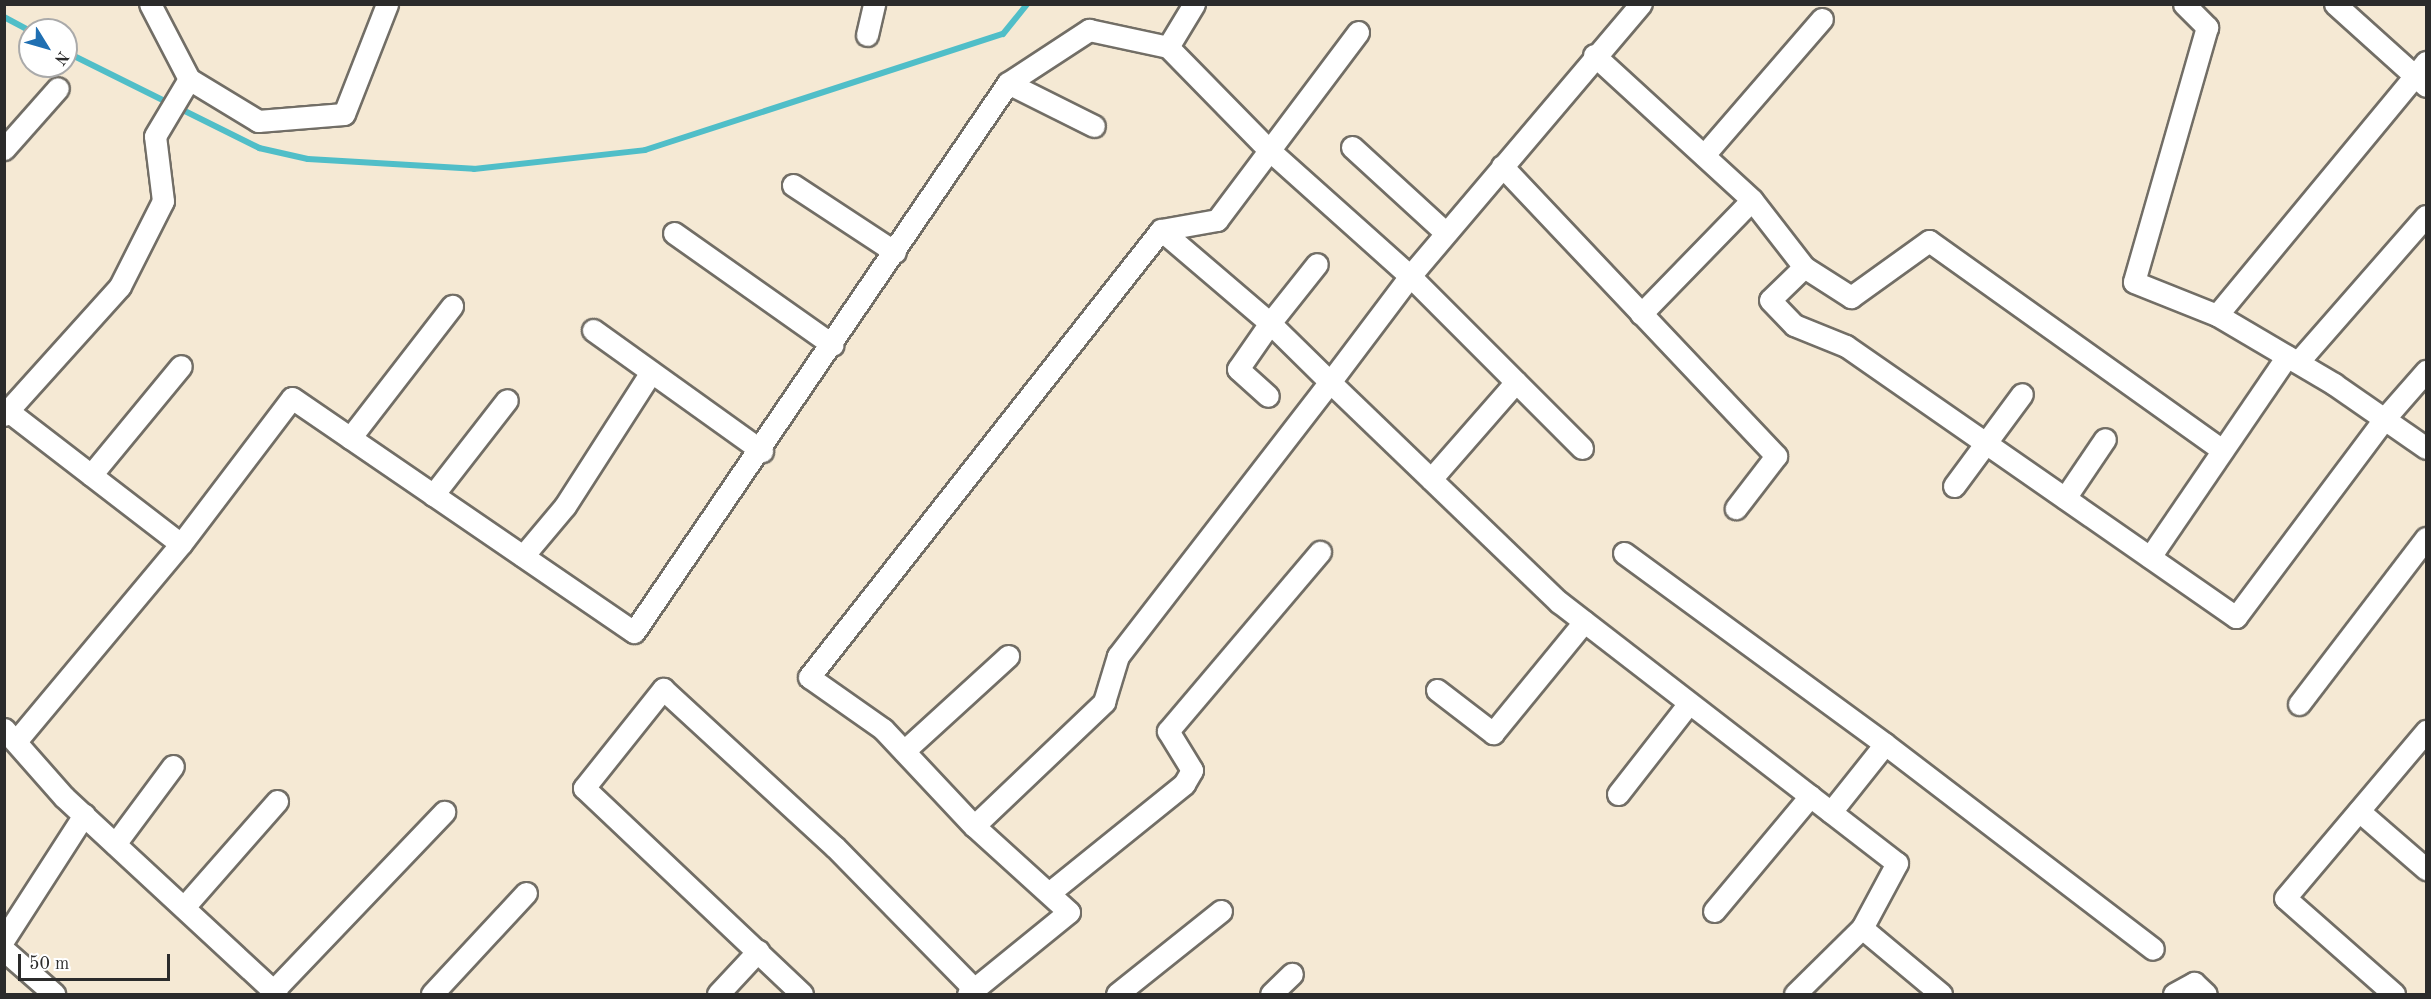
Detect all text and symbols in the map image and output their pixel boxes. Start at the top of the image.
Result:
north arrow [18,18,78,78]
text: N [51,48,71,67]
scale bar [21,942,172,980]
text: 50 m [29,955,69,973]

